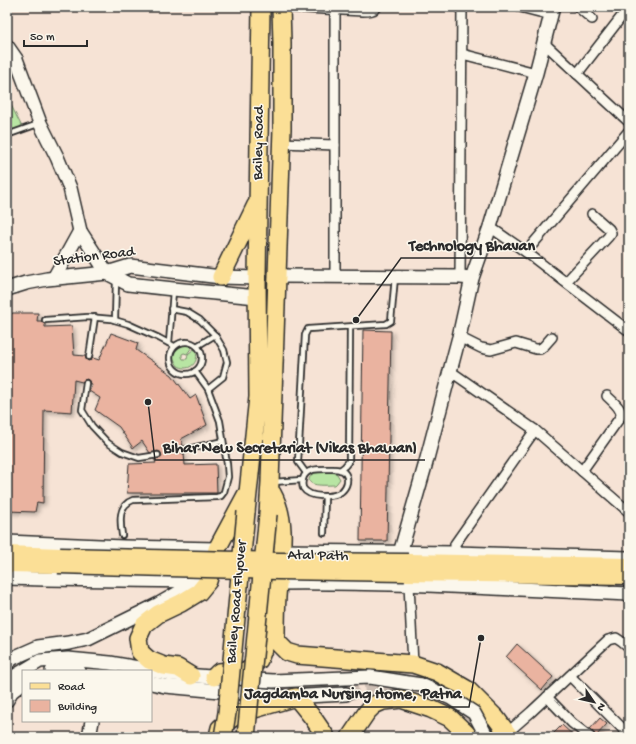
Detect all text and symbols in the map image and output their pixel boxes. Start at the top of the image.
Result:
scale bar [24,22,87,48]
text: 50 m [30,31,55,45]
street label: Bailey Road [249,105,269,181]
callout: Technology Bhavan [401,230,543,258]
text: Technology Bhavan [407,238,535,257]
street label: Station Road [52,243,137,271]
callout: Bihar New Secretariat (Vikas Bhawan) [155,432,425,460]
text: Bihar New Secretariat (Vikas Bhawan) [162,440,417,459]
street label: Bailey Road Flyover [223,538,251,665]
street label: Atal Path [287,546,349,566]
legend [22,670,152,722]
callout: Jagdamba Nursing Home, Patna [236,679,469,707]
text: Road [58,681,85,695]
north arrow [574,682,614,722]
text: Jagdamba Nursing Home, Patna [243,686,463,705]
text: N [594,700,608,713]
text: Building [57,701,97,715]

